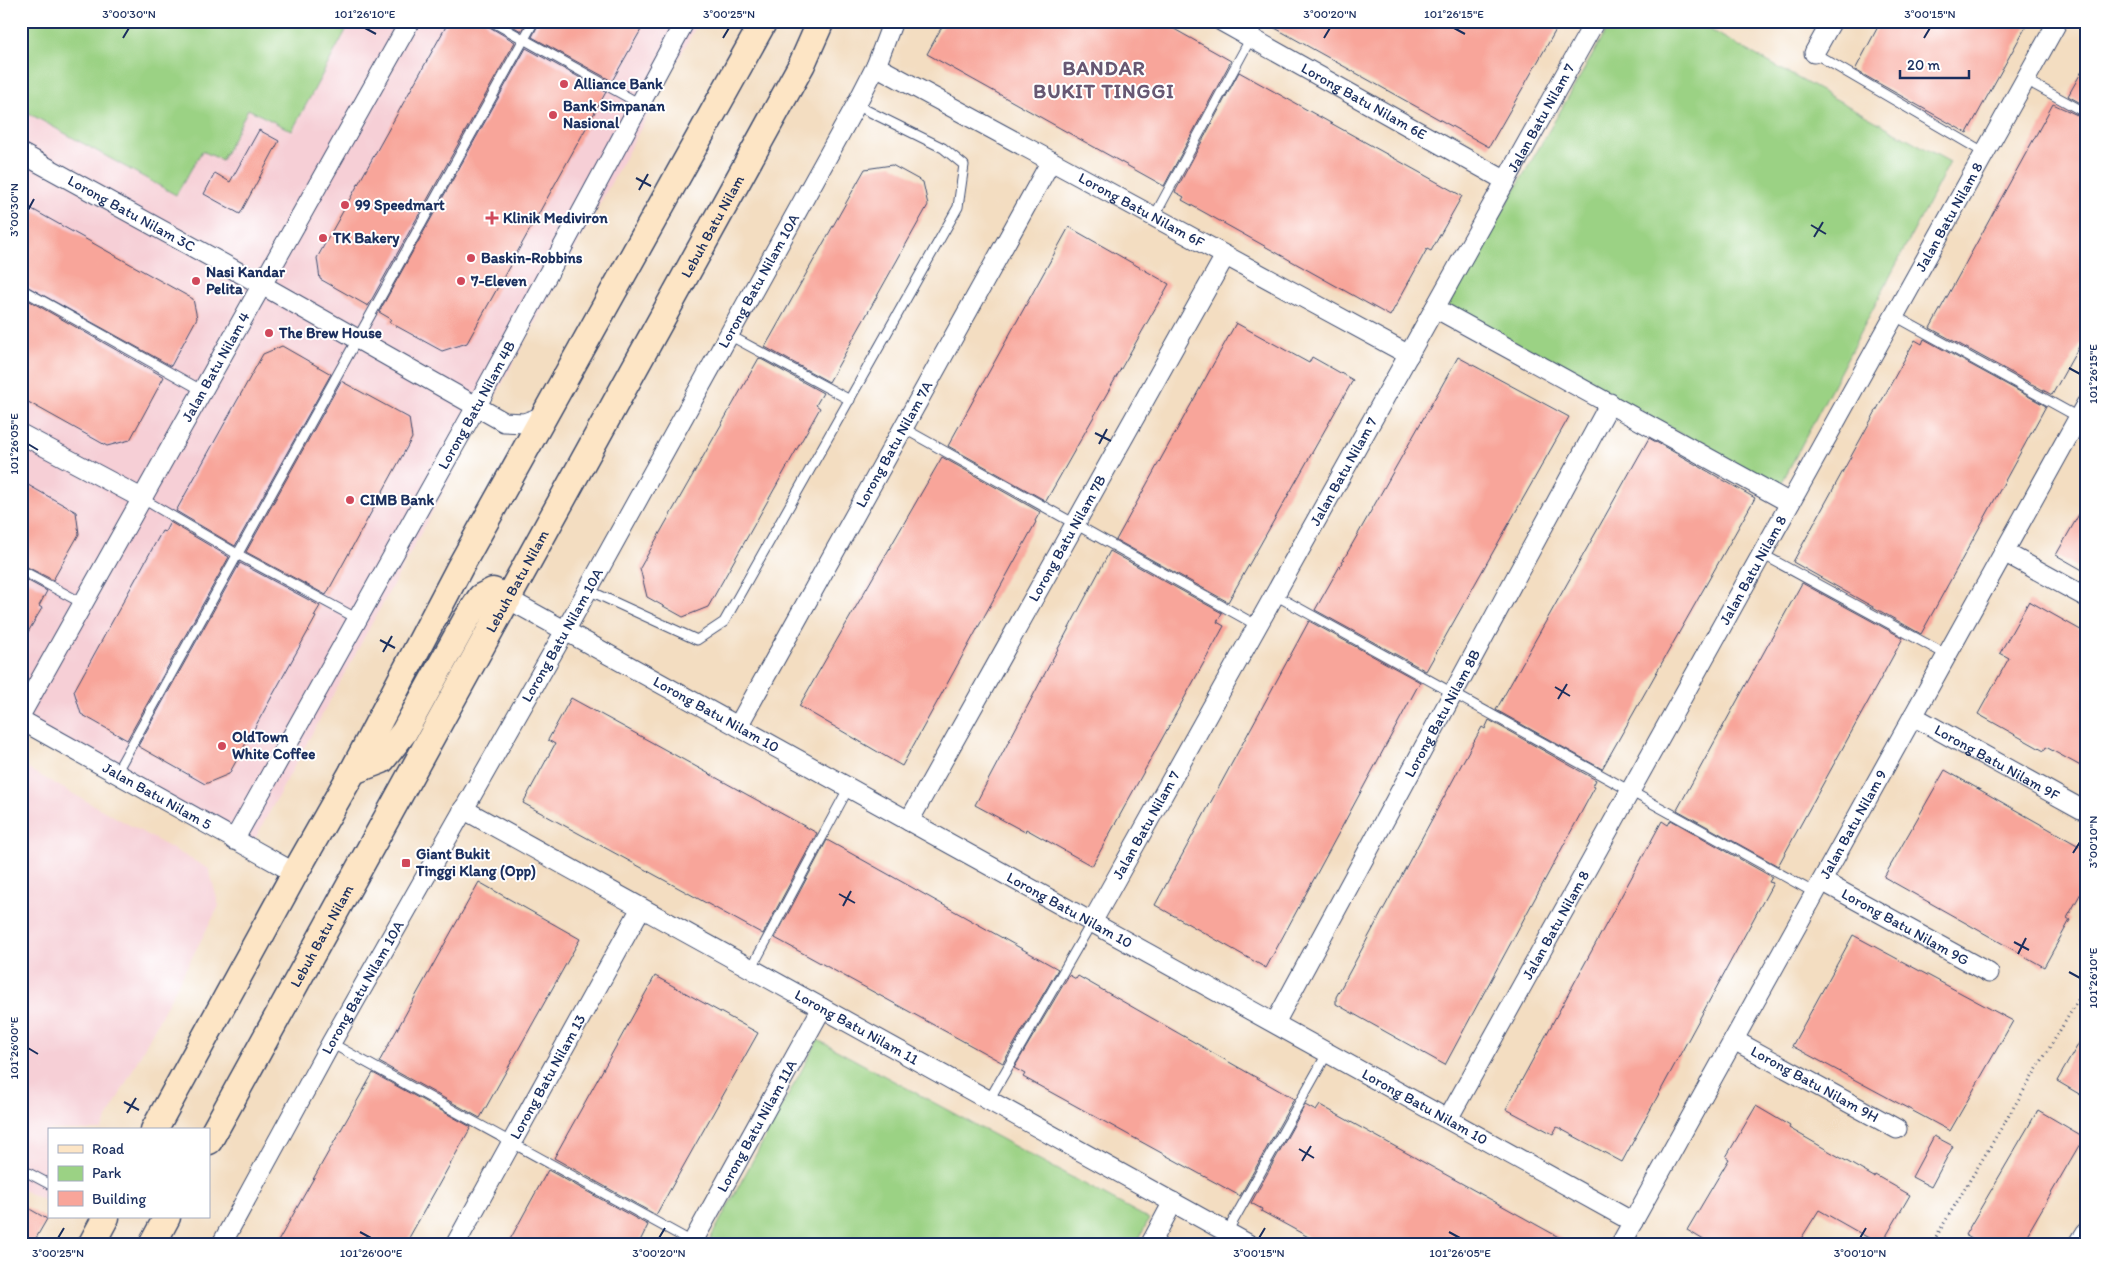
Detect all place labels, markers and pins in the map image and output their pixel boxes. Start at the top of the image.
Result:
place label: Alliance Bank [573,75,663,93]
marker: Alliance Bank [558,78,570,90]
place label: Bank Simpanan Nasional [563,97,665,132]
marker: Bank Simpanan Nasional [547,109,559,121]
place label: 99 Speedmart [355,196,445,215]
marker: 99 Speedmart [339,199,351,211]
place label: Klinik Mediviron [503,209,608,227]
marker: Klinik Mediviron [485,211,499,225]
place label: TK Bakery [332,229,400,248]
marker: TK Bakery [317,232,329,244]
place label: Baskin-Robbins [481,249,583,267]
marker: Baskin-Robbins [465,252,477,264]
place label: Nasi Kandar Pelita [206,263,286,298]
place label: 7-Eleven [470,272,527,290]
marker: Nasi Kandar Pelita [190,275,202,287]
marker: 7-Eleven [455,275,467,287]
place label: The Brew House [278,324,382,342]
marker: The Brew House [263,327,275,339]
place label: CIMB Bank [360,491,435,509]
marker: CIMB Bank [344,494,356,506]
place label: OldTown White Coffee [232,728,315,763]
marker: OldTown White Coffee [216,740,228,752]
place label: Giant Bukit Tinggi Klang (Opp) [415,845,536,881]
marker: Giant Bukit Tinggi Klang (Opp) [400,857,412,869]

